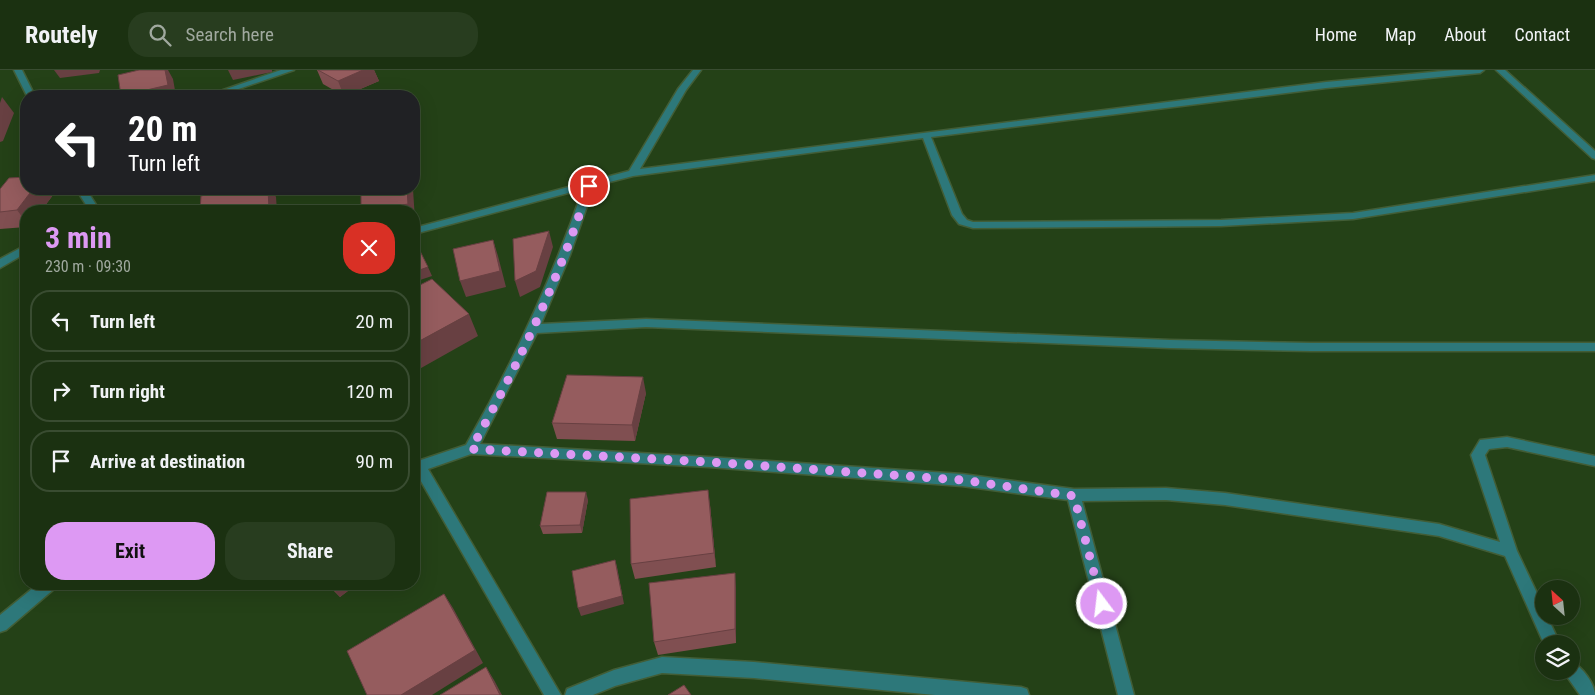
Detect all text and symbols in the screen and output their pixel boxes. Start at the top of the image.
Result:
search box [128,12,478,57]
text: Routely [25,21,98,49]
icon: search [146,21,174,49]
text: Search here [186,23,274,46]
text: Home [1315,24,1357,45]
text: Map [1385,24,1416,45]
text: About [1444,24,1486,45]
text: Contact [1514,24,1570,45]
text: 20 m [128,109,197,150]
icon: left [45,110,110,175]
text: Turn left [128,151,200,176]
pin [568,165,610,207]
icon: arrive [575,172,603,200]
text: 3 min [45,220,112,255]
button: close [343,222,395,274]
text: 230 m · 09:30 [45,257,131,276]
icon: left [47,307,75,335]
text: Turn left [90,310,155,333]
text: 20 m [356,310,393,333]
icon: right [47,377,75,405]
text: Turn right [90,380,165,403]
text: 120 m [346,380,393,403]
icon: arrive [47,447,75,475]
text: Arrive at destination [90,450,245,473]
text: 90 m [356,450,393,473]
button: Exit [45,522,215,580]
button: Share [225,522,395,580]
position arrow [1075,577,1127,629]
north arrow [1535,580,1580,625]
map controls [1535,580,1580,680]
button: layers [1535,635,1580,680]

